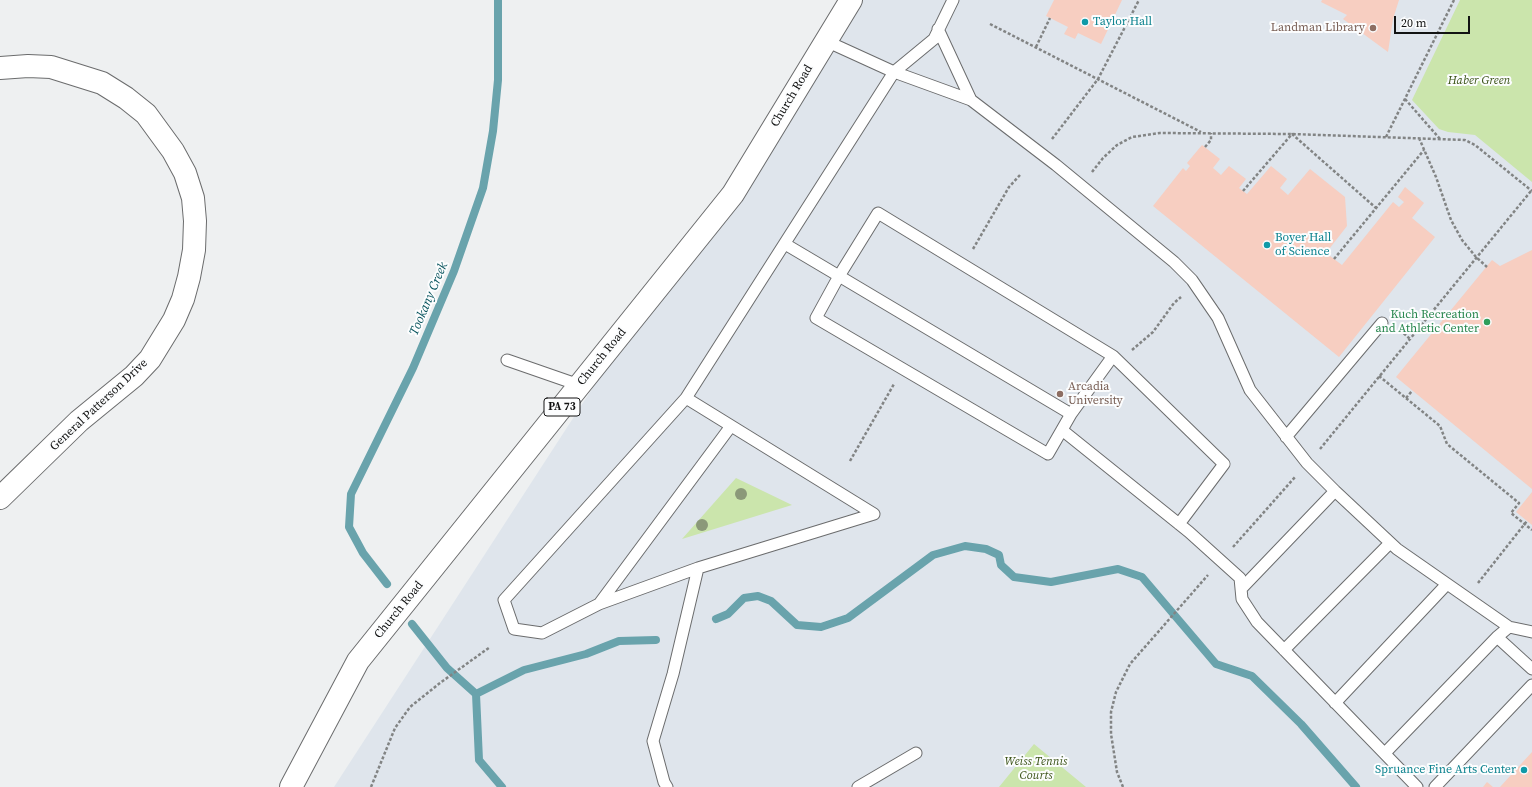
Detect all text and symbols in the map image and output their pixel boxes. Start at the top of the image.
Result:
scale bar [1396,8,1472,34]
place label: Taylor Hall [1093,15,1152,29]
text: 20 m [1401,15,1427,31]
marker: Taylor Hall [1080,17,1090,27]
place label: Landman Library [1271,21,1365,35]
marker: Landman Library [1368,23,1378,33]
street label: Church Road [768,62,816,130]
park label: Haber Green [1448,74,1510,88]
place label: Boyer Hall of Science [1275,231,1331,259]
marker: Boyer Hall of Science [1262,240,1272,250]
water label: Tookany Creek [407,260,451,338]
place label: Kuch Recreation and Athletic Center [1375,308,1479,336]
marker: Kuch Recreation and Athletic Center [1482,317,1492,327]
street label: Church Road [575,325,629,389]
street label: General Patterson Drive [47,356,151,454]
place label: Arcadia University [1068,380,1123,408]
marker: Arcadia University [1055,389,1065,399]
road number: PA 73 [544,398,580,416]
street label: Church Road [372,578,426,642]
park label: Weiss Tennis Courts [1005,755,1067,783]
place label: Spruance Fine Arts Center [1375,763,1516,777]
marker: Spruance Fine Arts Center [1519,765,1529,775]

